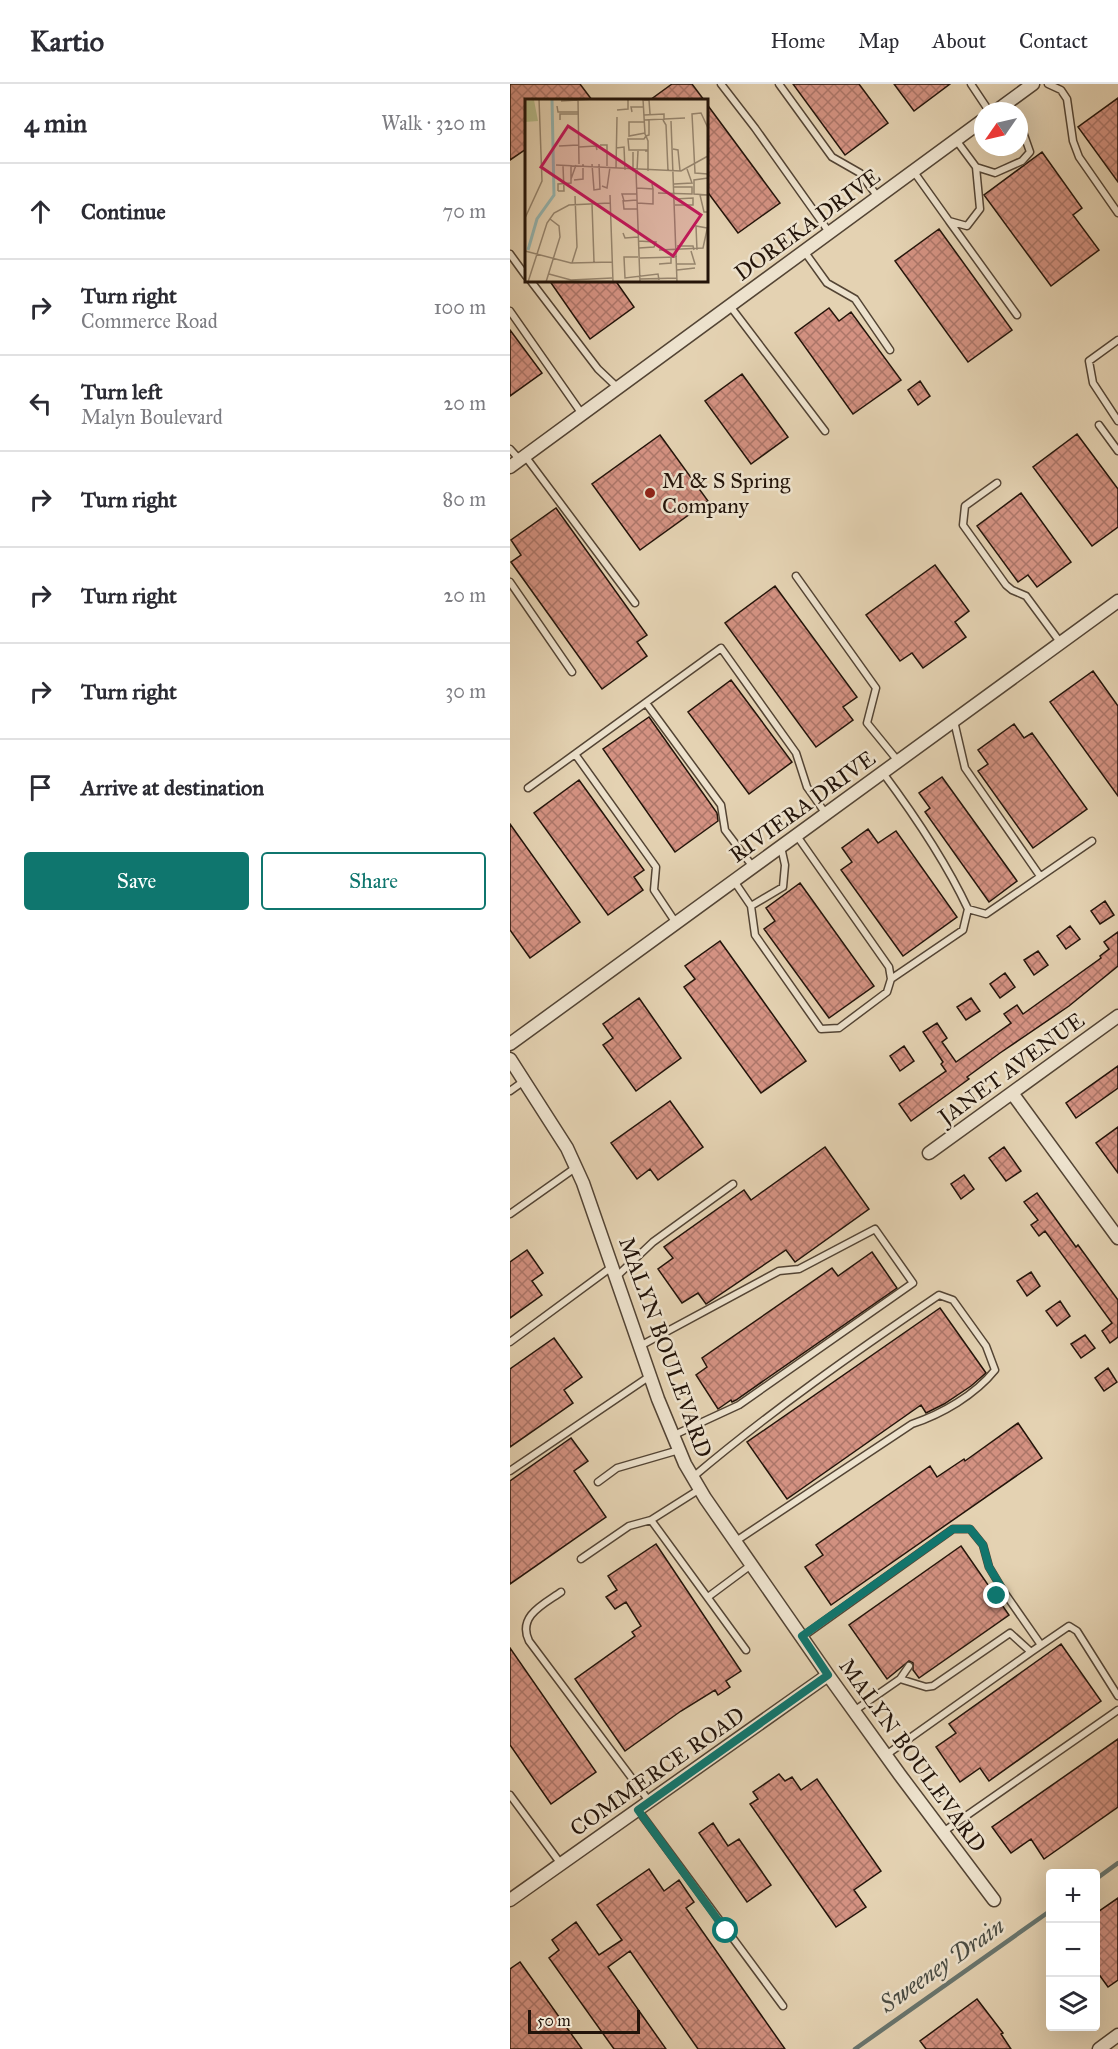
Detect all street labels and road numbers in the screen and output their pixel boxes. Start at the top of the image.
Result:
street label: DOREKA DRIVE [729,162,886,286]
street label: RIVIERA DRIVE [724,744,881,868]
street label: JANET AVENUE [931,1006,1090,1132]
street label: MALYN BOULEVARD [613,1233,718,1461]
street label: MALYN BOULEVARD [833,1653,992,1857]
street label: COMMERCE ROAD [565,1701,750,1842]

